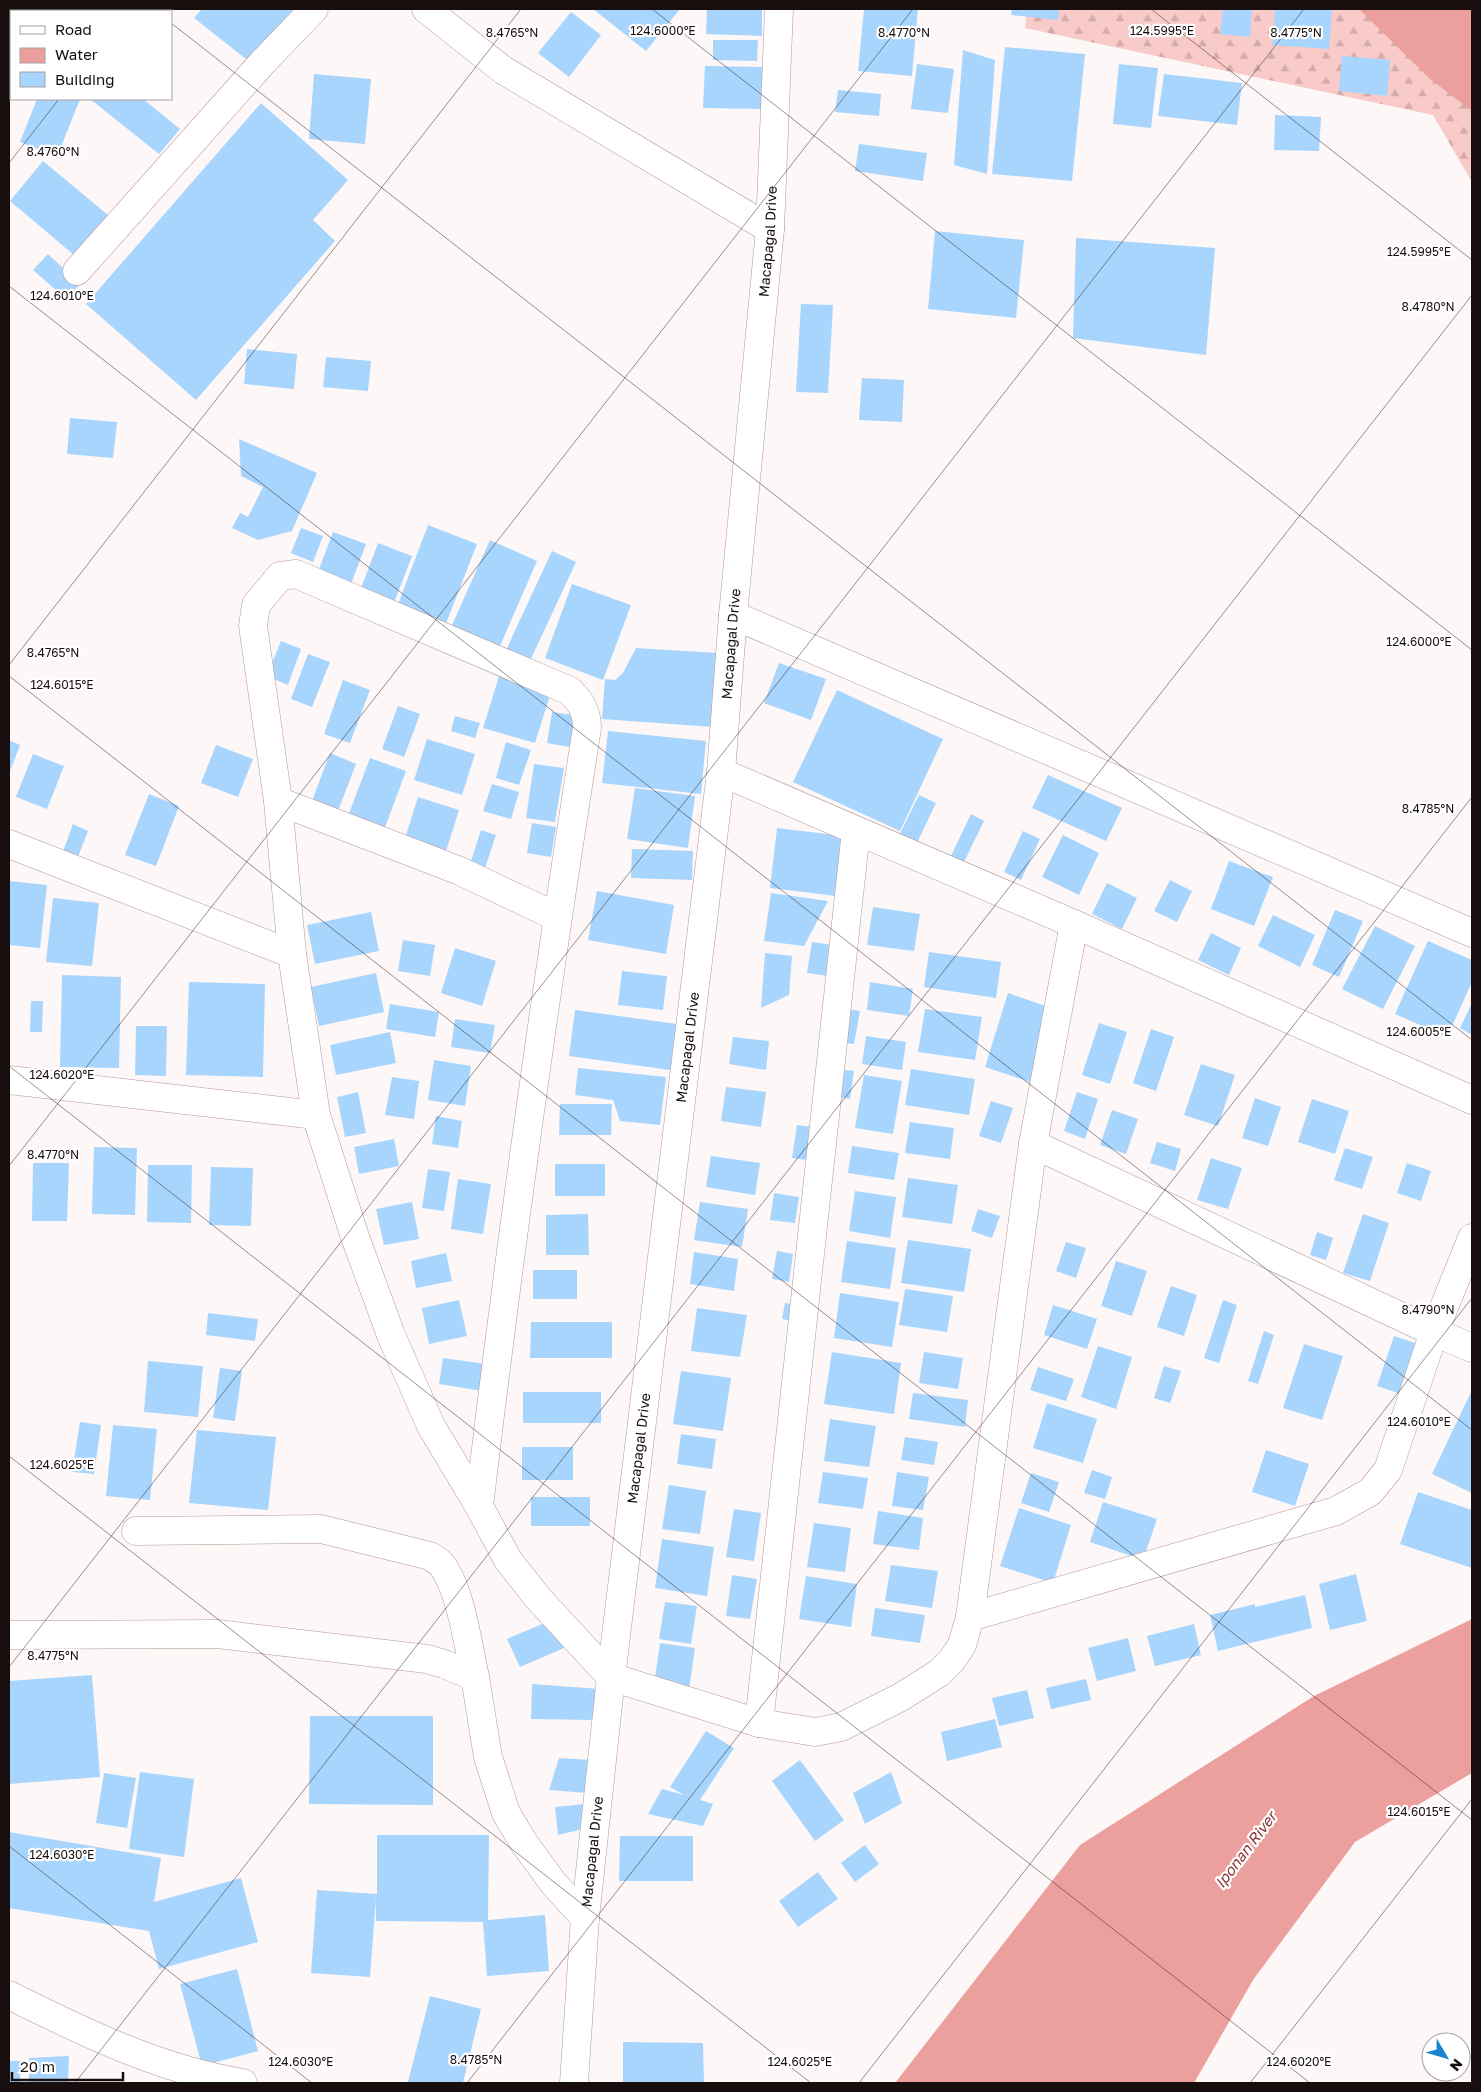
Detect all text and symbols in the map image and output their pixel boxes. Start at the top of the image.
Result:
legend [10,10,172,100]
text: Road [55,20,92,38]
text: 124.6000°E [630,23,696,38]
text: 124.5995°E [1130,23,1194,38]
text: 8.4765°N [486,25,538,40]
text: 8.4770°N [878,25,930,40]
text: 8.4775°N [1270,25,1322,40]
text: Water [55,45,98,63]
text: Building [55,70,115,88]
text: 8.4760°N [26,144,80,159]
street label: Macapagal Drive [755,186,780,298]
text: 124.5995°E [1387,244,1451,259]
text: 124.6010°E [30,288,94,303]
text: 8.4780°N [1401,299,1455,314]
street label: Macapagal Drive [718,587,744,700]
text: 124.6000°E [1386,634,1452,649]
text: 8.4765°N [27,645,79,660]
text: 124.6015°E [30,677,94,692]
text: 8.4785°N [1402,801,1454,816]
street label: Macapagal Drive [672,991,702,1104]
text: 124.6005°E [1387,1024,1451,1039]
text: 124.6020°E [30,1067,94,1082]
text: 8.4770°N [27,1147,79,1162]
text: 8.4790°N [1401,1302,1455,1317]
street label: Macapagal Drive [623,1392,653,1505]
text: 124.6010°E [1387,1414,1451,1429]
text: 124.6025°E [30,1457,94,1472]
text: 8.4775°N [27,1648,79,1663]
street label: Macapagal Drive [577,1795,606,1908]
text: 124.6015°E [1387,1804,1451,1819]
water label: Iponan River [1211,1806,1281,1891]
text: 124.6030°E [30,1847,94,1862]
north arrow [1421,2032,1471,2082]
scale bar [12,2050,124,2082]
text: 8.4785°N [450,2052,502,2067]
text: 124.6030°E [269,2054,333,2069]
text: 124.6025°E [768,2054,832,2069]
text: 124.6020°E [1267,2054,1331,2069]
text: N [1447,2056,1467,2075]
text: 20 m [20,2057,55,2075]

